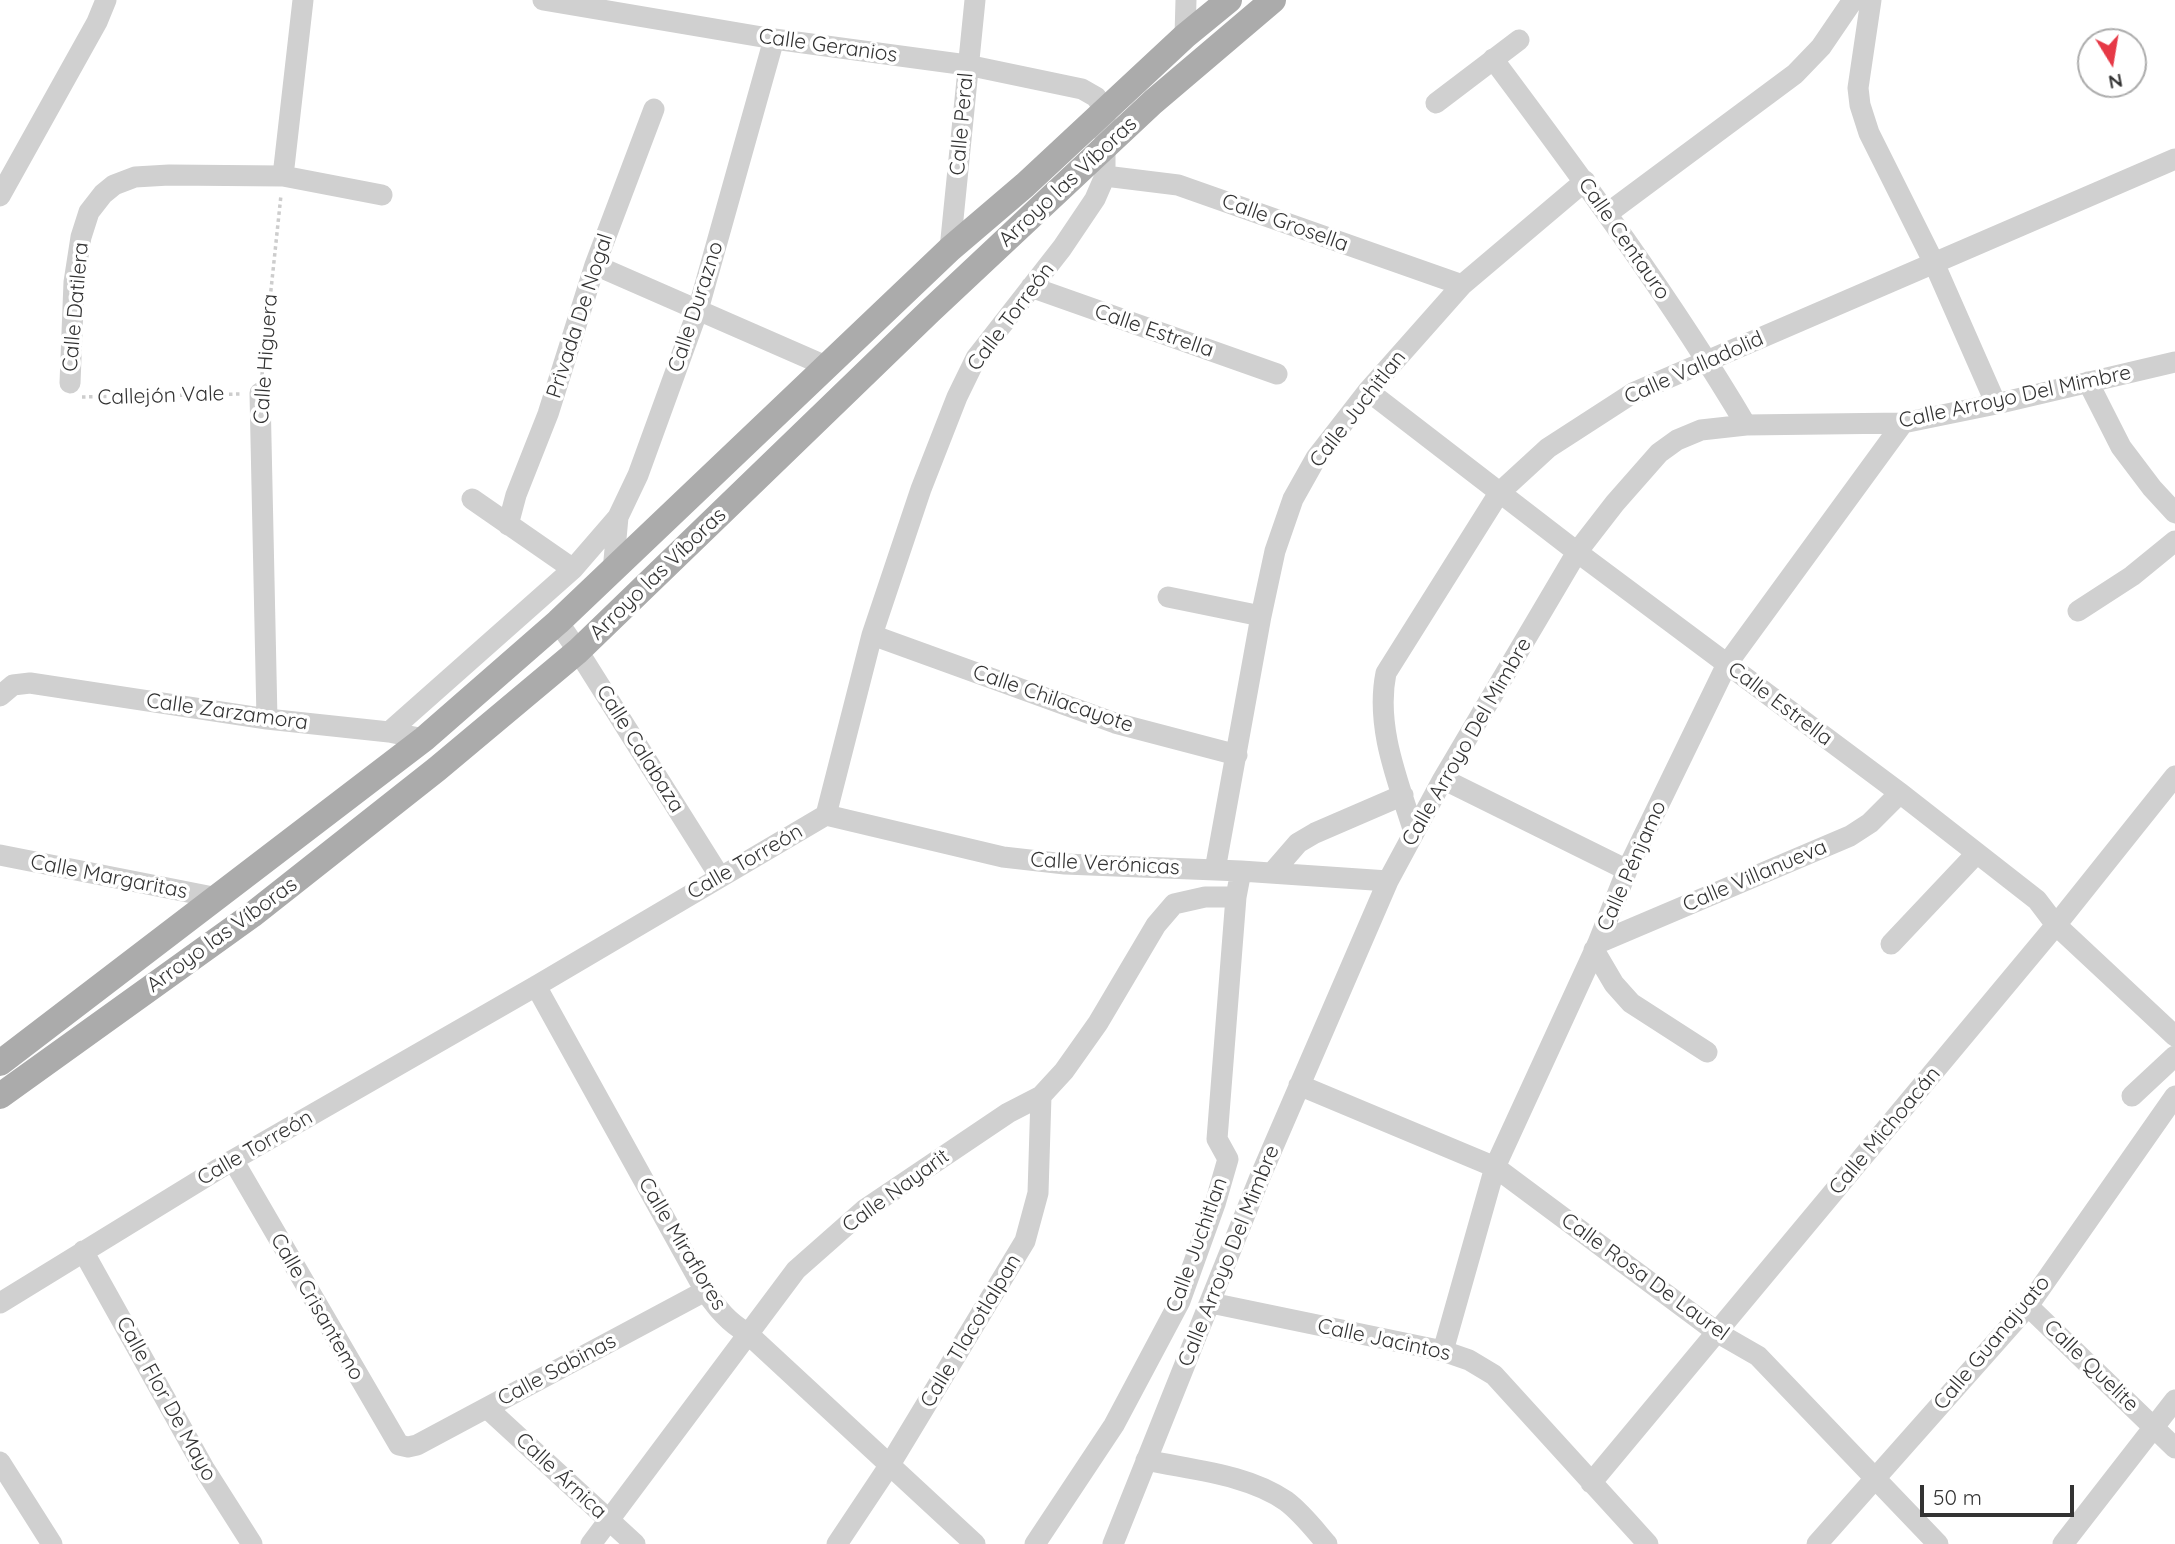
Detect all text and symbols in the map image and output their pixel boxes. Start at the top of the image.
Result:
street label: Calle Geranios [757,24,899,68]
north arrow [2077,28,2147,98]
text: N [2106,69,2125,95]
street label: Calle Peral [945,72,979,176]
street label: Arroyo las Víboras [994,112,1142,252]
street label: Calle Centauro [1573,173,1675,305]
street label: Calle Grosella [1218,189,1352,257]
street label: Privada De Nogal [542,231,618,401]
street label: Calle Durazno [663,238,729,376]
street label: Calle Datilera [58,241,94,373]
street label: Calle Torreón [962,258,1060,376]
street label: Calle Higuera [249,293,283,425]
street label: Calle Estrella [1091,299,1217,363]
street label: Calle Valladolid [1620,326,1768,410]
street label: Calle Juchitlan [1304,345,1412,473]
street label: Calle Arroyo Del Mimbre [1897,360,2133,434]
street label: Callejón Vale [97,381,225,411]
street label: Arroyo las Víboras [585,503,731,645]
street label: Calle Arroyo Del Mimbre [1397,633,1537,851]
street label: Calle Estrella [1723,657,1837,751]
street label: Calle Chilacayote [969,660,1137,738]
street label: Calle Calabaza [591,681,689,817]
street label: Calle Zarzamora [145,688,309,736]
street label: Calle Pénjamo [1592,797,1672,935]
street label: Calle Torreón [683,819,807,905]
street label: Calle Villanueva [1679,834,1831,918]
street label: Calle Verónicas [1030,848,1180,880]
street label: Calle Margaritas [28,849,190,905]
street label: Arroyo las Víboras [142,872,302,998]
street label: Calle Michoacán [1824,1062,1946,1200]
street label: Calle Torreón [193,1105,317,1191]
street label: Calle Arroyo Del Mimbre [1173,1142,1285,1370]
street label: Calle Nayarit [838,1144,954,1238]
street label: Calle Miraflores [632,1173,732,1315]
street label: Calle Juchitlan [1161,1174,1233,1316]
street label: Calle Rosa De Laurel [1556,1208,1734,1346]
street label: Calle Crisantemo [265,1229,369,1385]
street label: Calle Tlacotlalpan [915,1250,1027,1412]
street label: Calle Guanajuato [1928,1271,2056,1415]
street label: Calle Flor De Mayo [110,1312,222,1486]
street label: Calle Jacintos [1315,1314,1453,1366]
street label: Calle Quelite [2038,1315,2144,1417]
street label: Calle Sabinas [494,1328,620,1412]
street label: Calle Árnica [510,1427,612,1525]
scale bar [1923,1470,2077,1514]
text: 50 m [1933,1484,1982,1510]

